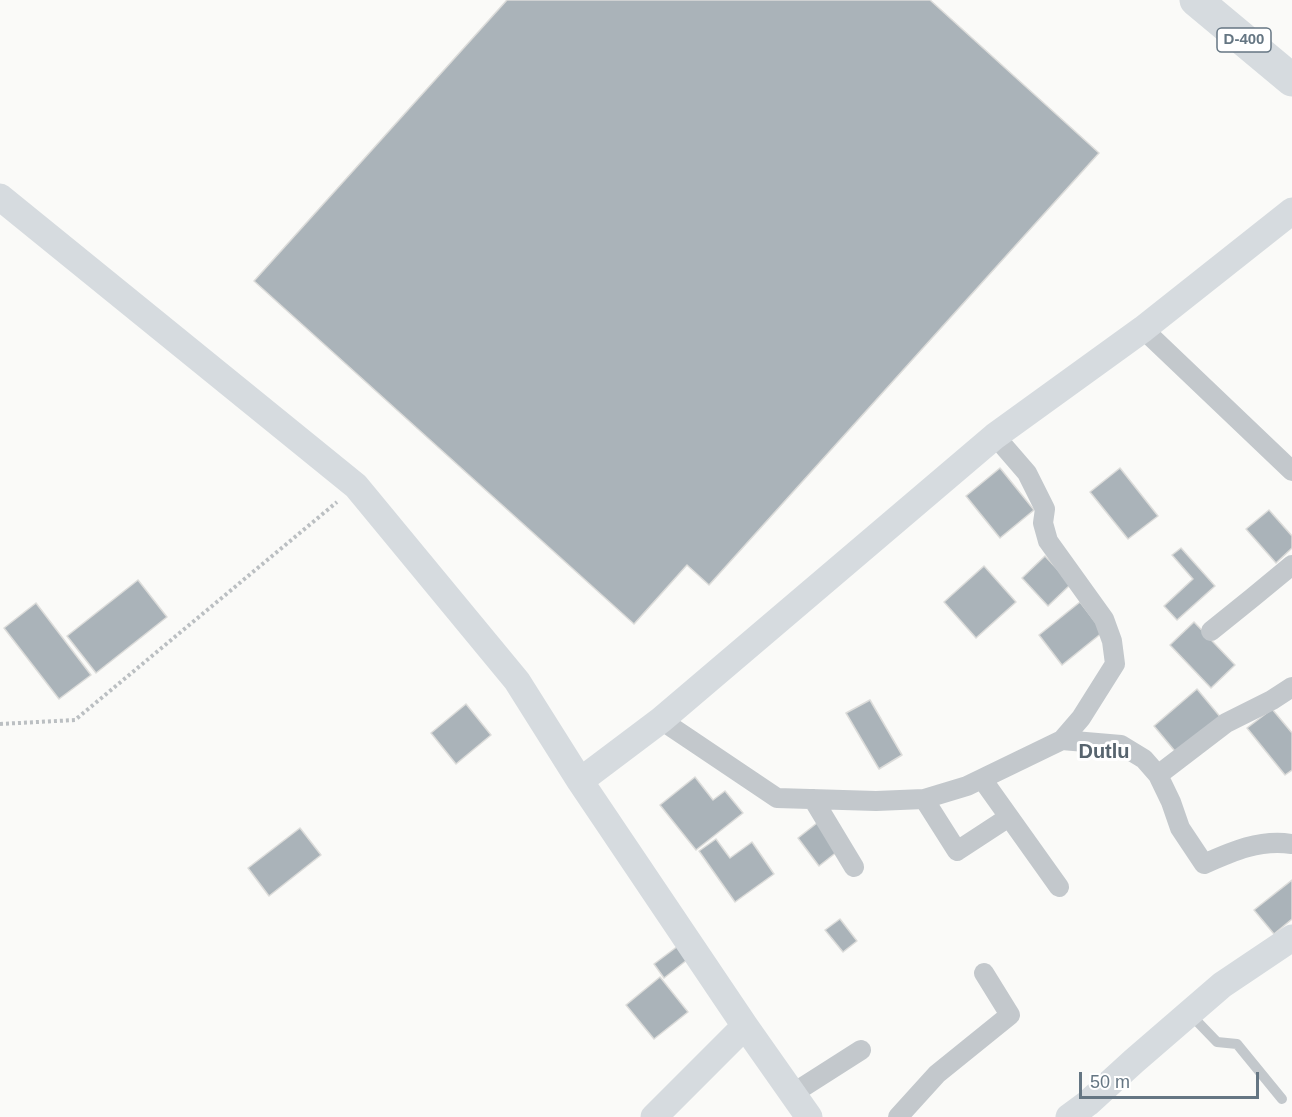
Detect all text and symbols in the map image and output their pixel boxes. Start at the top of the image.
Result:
road number: D-400 [1217,28,1271,52]
district label: Dutlu [1078,740,1130,764]
scale bar [1082,1060,1262,1098]
text: 50 m [1090,1072,1130,1092]

